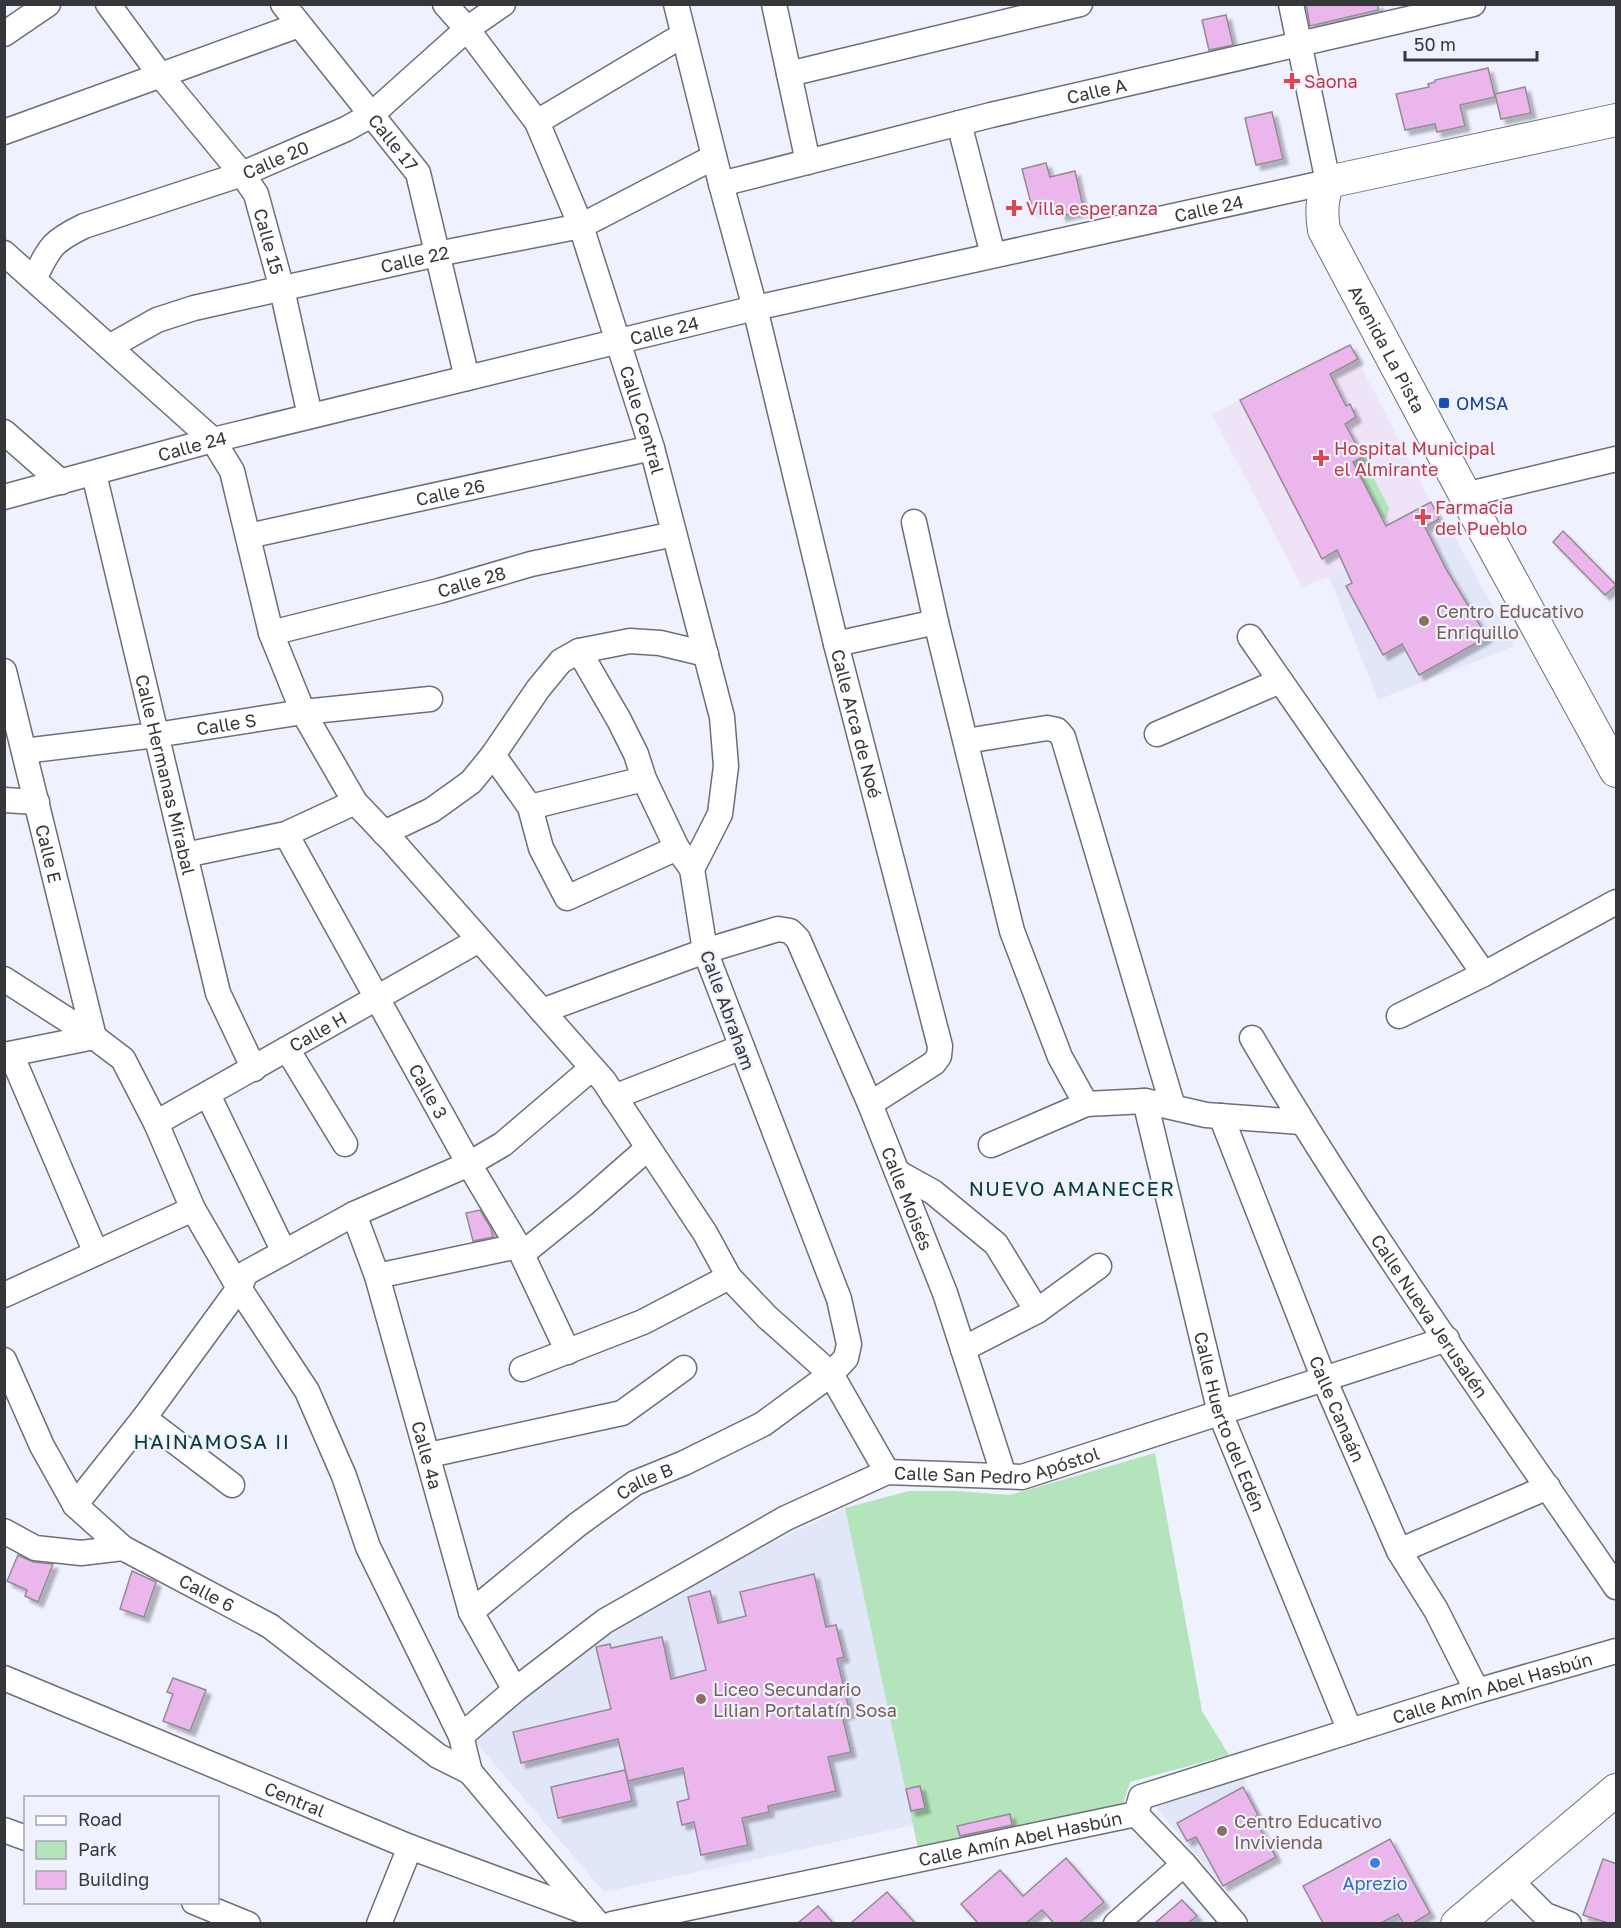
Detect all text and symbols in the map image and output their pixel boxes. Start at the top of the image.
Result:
scale bar [1405,24,1537,62]
text: 50 m [1414,33,1456,55]
place label: Saona [1304,70,1358,92]
street label: Calle A [1064,73,1129,108]
marker: Saona [1285,74,1299,88]
street label: Calle 17 [364,109,423,175]
street label: Calle 20 [239,135,312,184]
street label: Calle 24 [1172,190,1245,227]
place label: Villa esperanza [1026,197,1158,219]
marker: Villa esperanza [1007,201,1021,215]
street label: Calle 15 [249,206,289,277]
street label: Calle 22 [378,241,451,277]
street label: Avenida La Pista [1344,281,1430,417]
street label: Calle 24 [627,311,701,349]
street label: Calle Central [615,363,669,477]
place label: OMSA [1456,392,1508,414]
marker: OMSA [1437,396,1451,410]
street label: Calle 24 [155,426,229,466]
place label: Hospital Municipal el Almirante [1334,437,1496,480]
marker: Hospital Municipal el Almirante [1312,449,1330,467]
street label: Calle 26 [414,474,487,510]
place label: Farmacia del Pueblo [1435,496,1527,539]
marker: Farmacia del Pueblo [1416,510,1430,524]
street label: Calle 28 [435,561,508,602]
place label: Centro Educativo Enriquillo [1436,600,1584,643]
marker: Centro Educativo Enriquillo [1417,614,1431,628]
street label: Calle Arca de Noé [827,647,886,801]
street label: Calle Hermanas Mirabal [131,672,200,877]
street label: Calle S [195,708,258,740]
street label: Calle E [31,822,67,885]
street label: Calle Abraham [696,947,760,1073]
street label: Calle H [285,1006,350,1056]
street label: Calle 3 [405,1060,453,1122]
street label: Calle Moisés [877,1143,938,1253]
district label: NUEVO AMANECER [969,1176,1175,1200]
street label: Calle Nueva Jerusalén [1367,1230,1493,1402]
street label: Calle Huerto del Edén [1190,1329,1270,1515]
street label: Calle Canaán [1305,1352,1370,1465]
street label: Calle 4a [407,1418,447,1492]
district label: HAINAMOSA II [133,1429,291,1453]
street label: Calle San Pedro Apóstol [894,1442,1102,1488]
street label: Calle B [611,1458,676,1504]
street label: Calle 6 [175,1569,238,1616]
street label: Calle Amín Abel Hasbún [1390,1647,1595,1728]
place label: Liceo Secundario Lilian Portalatín Sosa [713,1678,897,1721]
marker: Liceo Secundario Lilian Portalatín Sosa [694,1692,708,1706]
street label: Central [261,1777,329,1822]
legend [24,1796,219,1904]
street label: Calle Amín Abel Hasbún [916,1806,1124,1870]
text: Road [78,1808,122,1830]
place label: Centro Educativo Invivienda [1234,1810,1382,1853]
marker: Centro Educativo Invivienda [1215,1824,1229,1838]
text: Park [78,1838,117,1860]
marker: Aprezio [1368,1856,1382,1870]
text: Building [78,1868,149,1890]
place label: Aprezio [1342,1872,1408,1894]

